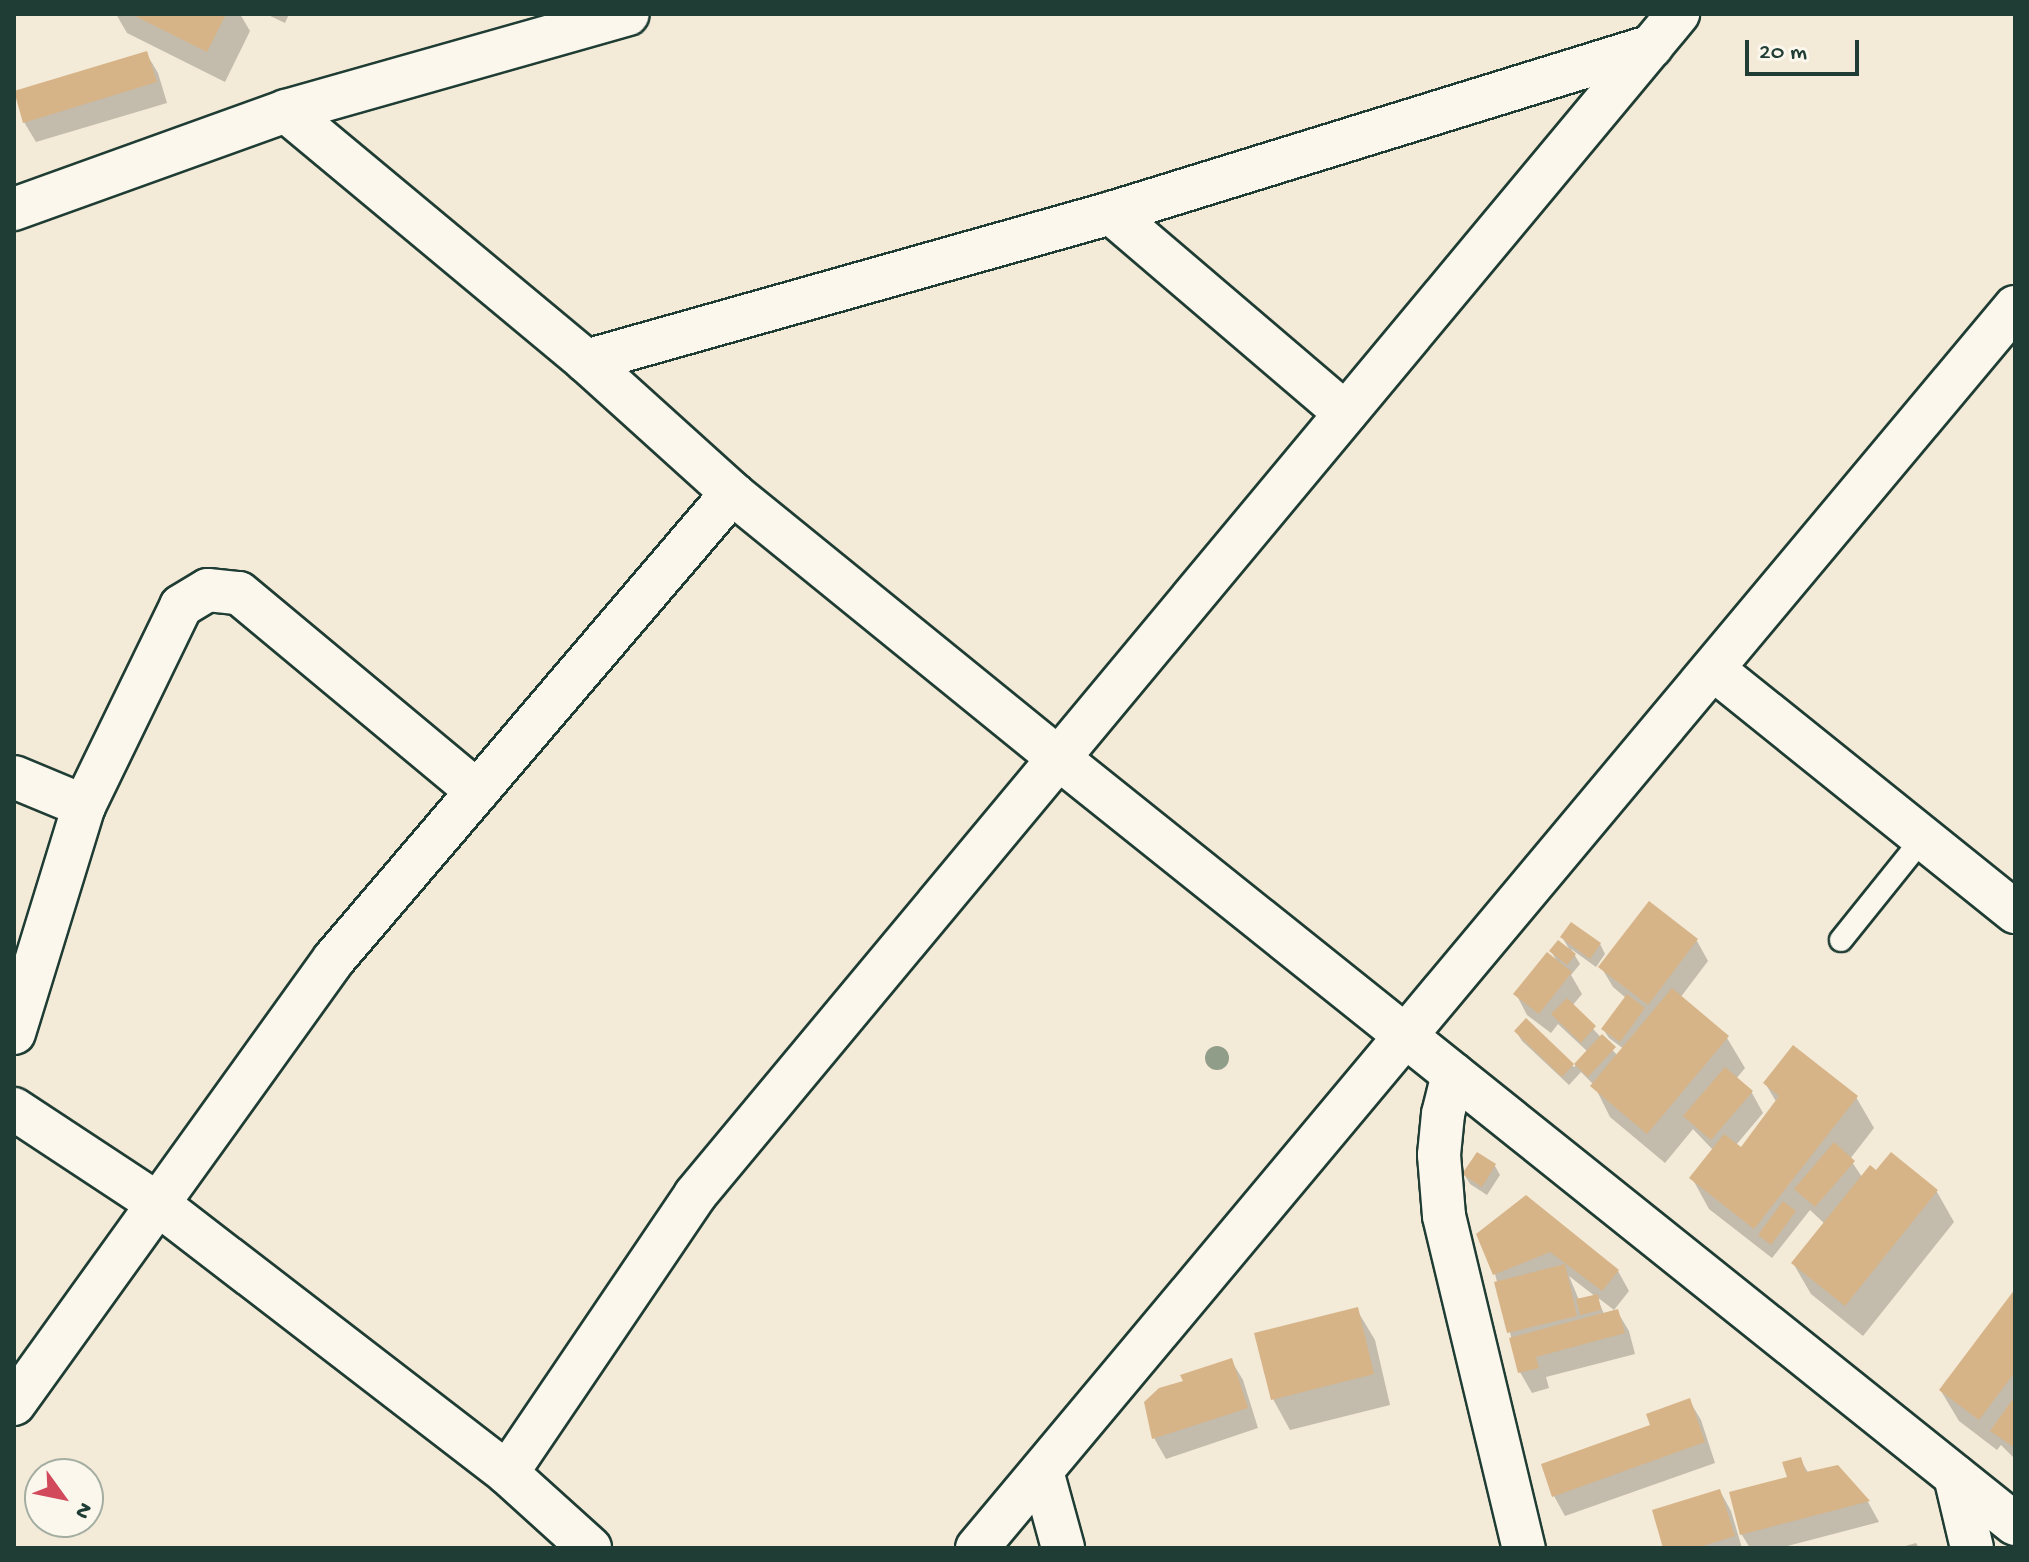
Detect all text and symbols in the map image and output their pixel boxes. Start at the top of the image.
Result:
scale bar [1749,24,1863,74]
text: 20 m [1759,39,1807,68]
north arrow [24,1458,104,1538]
text: N [68,1497,97,1523]

